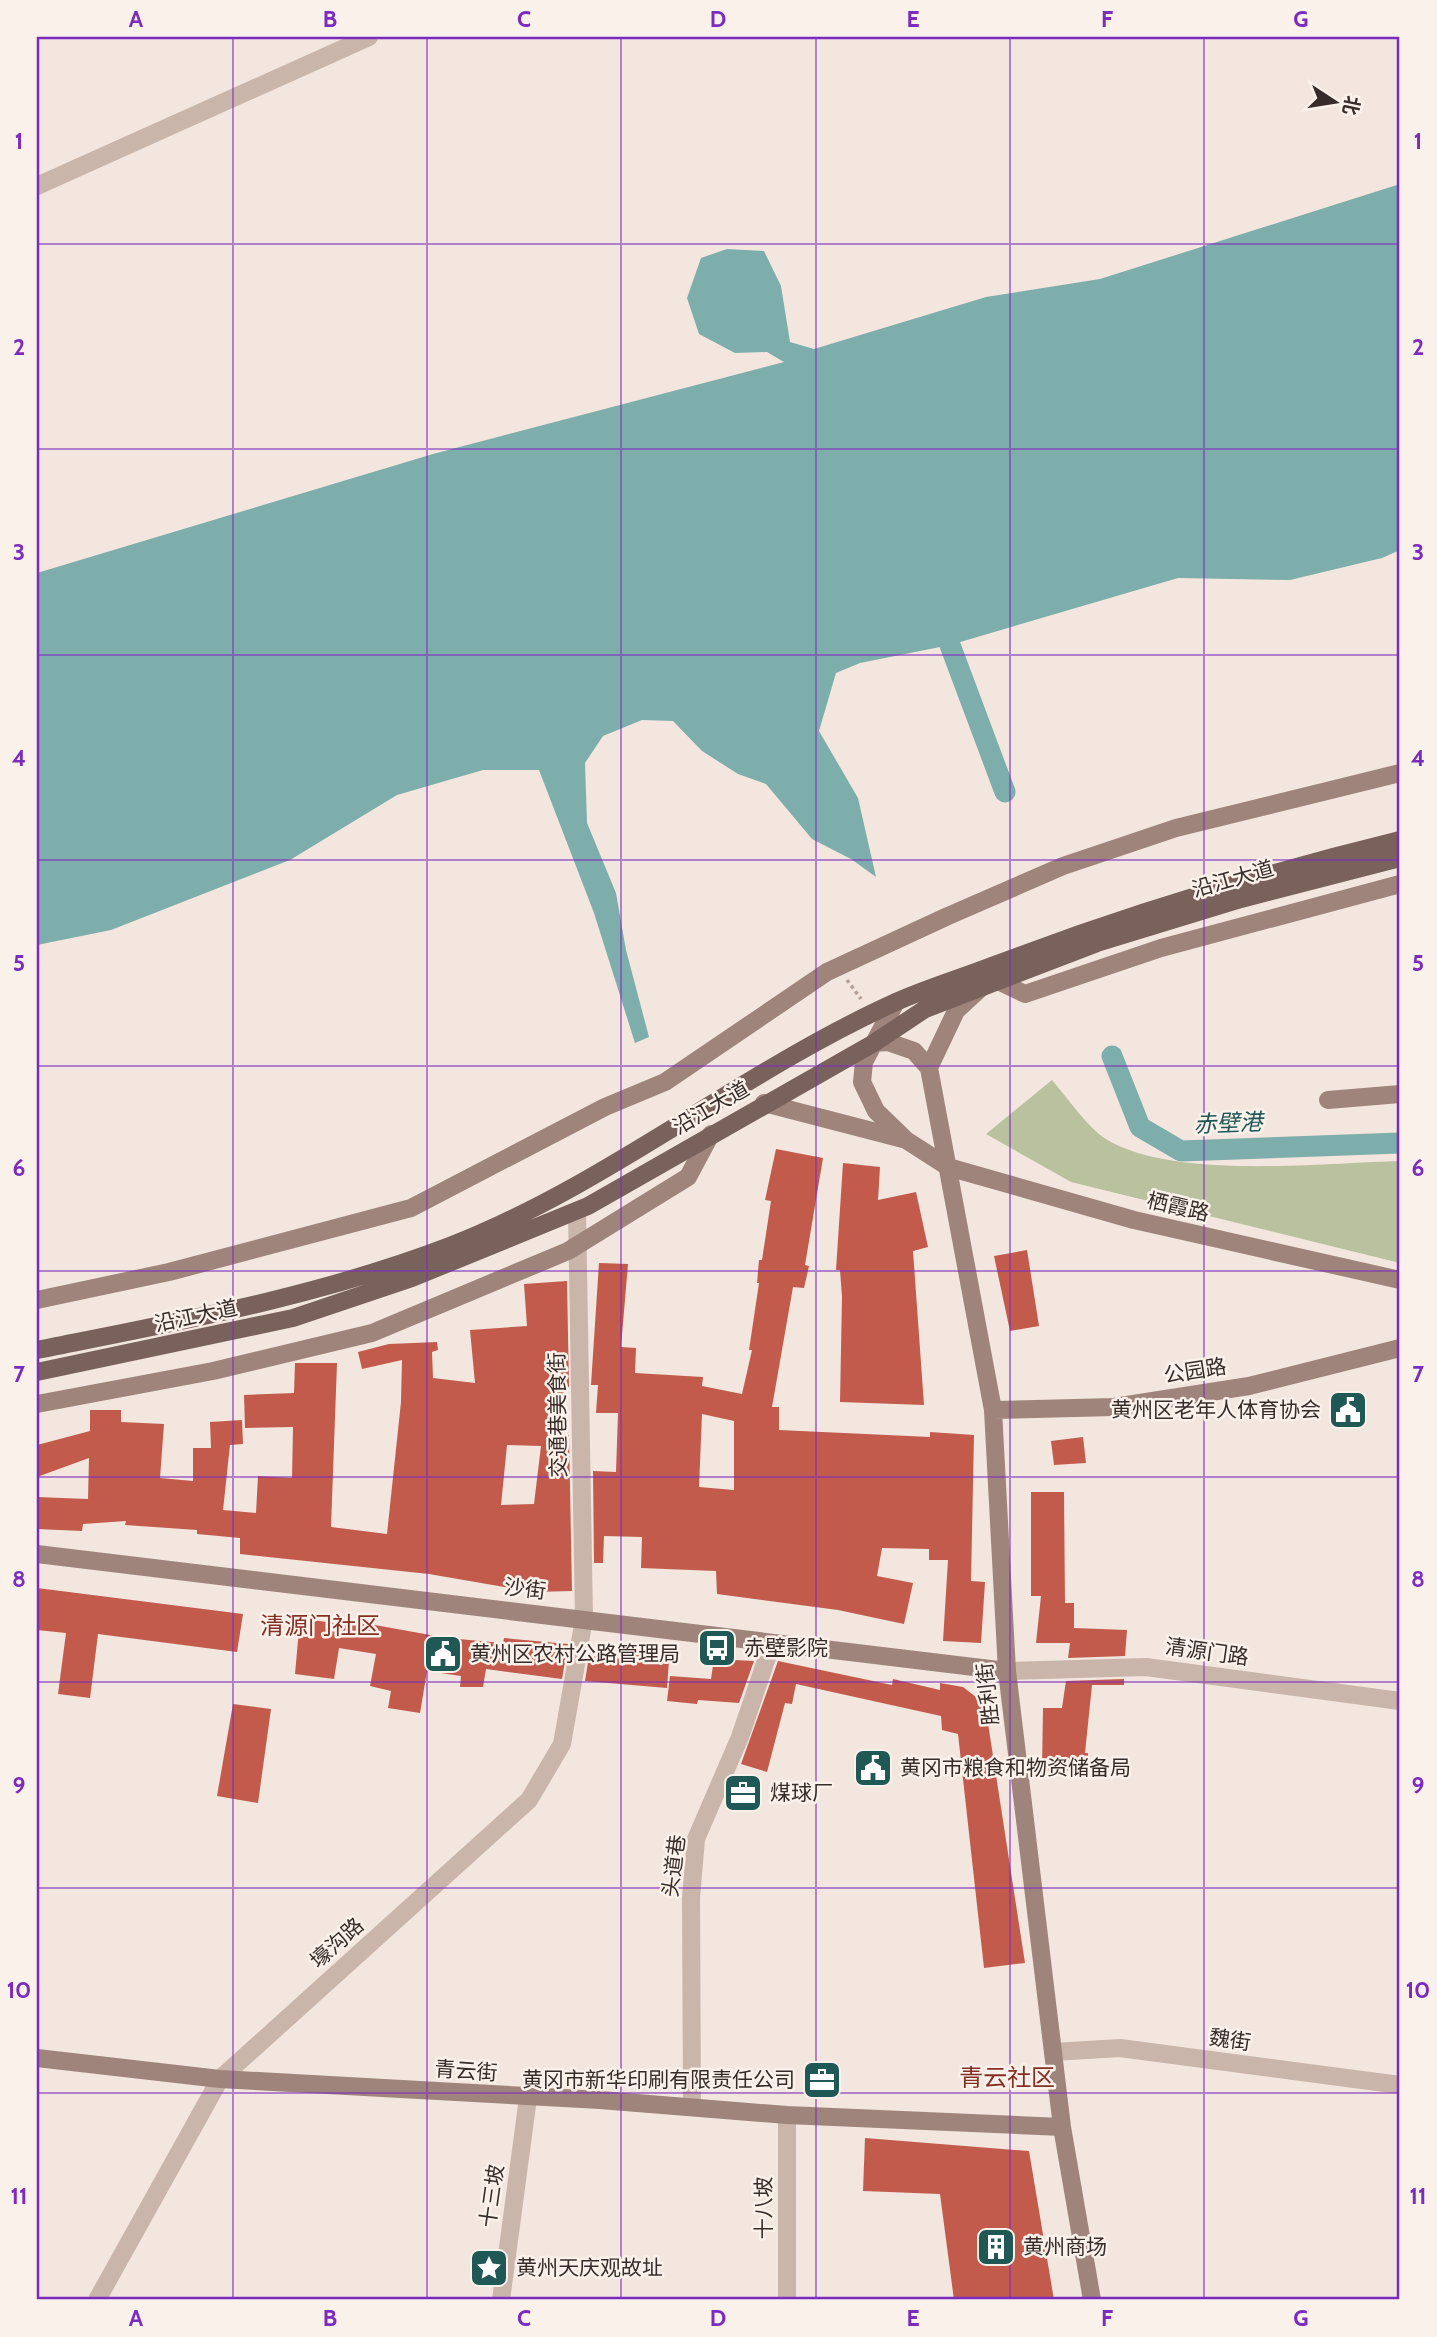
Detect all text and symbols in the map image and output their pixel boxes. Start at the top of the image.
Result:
text: A [129,5,144,33]
text: B [323,5,337,33]
text: C [517,5,531,33]
text: D [710,5,726,33]
text: E [906,5,920,33]
text: F [1101,5,1113,33]
text: G [1293,5,1309,33]
north arrow [1300,66,1370,136]
text: 北 [1338,94,1364,117]
text: 1 [15,127,23,155]
text: 1 [1414,127,1422,155]
text: 2 [13,333,25,361]
text: 2 [1412,333,1424,361]
text: 3 [13,538,25,566]
text: 3 [1412,538,1424,566]
text: 4 [12,744,26,772]
text: 4 [1411,744,1425,772]
street label: 沿江大道 [1189,855,1277,902]
text: 5 [13,949,25,977]
text: 5 [1412,949,1424,977]
street label: 沿江大道 [668,1076,753,1139]
water label: 赤壁港 [1193,1108,1266,1138]
text: 6 [13,1154,25,1182]
text: 6 [1412,1154,1424,1182]
street label: 栖霞路 [1145,1187,1212,1226]
street label: 沿江大道 [152,1295,240,1336]
street label: 交通巷美食街 [544,1352,571,1478]
street label: 公园路 [1162,1353,1228,1388]
text: 7 [13,1360,25,1388]
text: 7 [1412,1360,1424,1388]
public building icon: 黄州区老年人体育协会 [1327,1389,1369,1431]
place label: 黄州区老年人体育协会 [1111,1397,1321,1422]
text: 8 [12,1565,26,1593]
text: 8 [1411,1565,1425,1593]
street label: 沙街 [503,1574,547,1603]
district label: 清源门社区 [260,1611,380,1640]
bus stop icon: 赤壁影院 [696,1627,738,1669]
public building icon: 黄州区农村公路管理局 [422,1633,464,1675]
street label: 清源门路 [1164,1633,1250,1670]
place label: 赤壁影院 [744,1635,828,1660]
place label: 黄州区农村公路管理局 [470,1641,680,1666]
street label: 胜利街 [972,1661,1003,1727]
public building icon: 黄冈市粮食和物资储备局 [852,1747,894,1789]
place label: 黄冈市粮食和物资储备局 [900,1755,1131,1780]
text: 9 [13,1771,25,1799]
text: 9 [1412,1771,1424,1799]
office icon: 煤球厂 [722,1772,764,1814]
place label: 煤球厂 [770,1780,833,1805]
street label: 头道巷 [657,1833,690,1899]
street label: 壕沟路 [305,1912,368,1973]
text: 10 [7,1976,31,2004]
text: 10 [1406,1976,1430,2004]
street label: 魏街 [1208,2024,1253,2055]
street label: 青云街 [434,2056,498,2085]
office icon: 黄冈市新华印刷有限责任公司 [801,2059,843,2101]
district label: 青云社区 [959,2063,1055,2092]
place label: 黄冈市新华印刷有限责任公司 [522,2067,795,2092]
street label: 十三坡 [475,2163,508,2229]
street label: 十八坡 [751,2177,776,2240]
text: 11 [11,2182,27,2210]
text: 11 [1410,2182,1426,2210]
building icon: 黄州商场 [975,2226,1017,2268]
place label: 黄州商场 [1023,2234,1107,2259]
place icon: 黄州天庆观故址 [468,2247,510,2289]
place label: 黄州天庆观故址 [516,2255,663,2280]
text: A [129,2304,144,2332]
text: B [323,2304,337,2332]
text: C [517,2304,531,2332]
text: D [710,2304,726,2332]
text: E [906,2304,920,2332]
text: F [1101,2304,1113,2332]
text: G [1293,2304,1309,2332]

